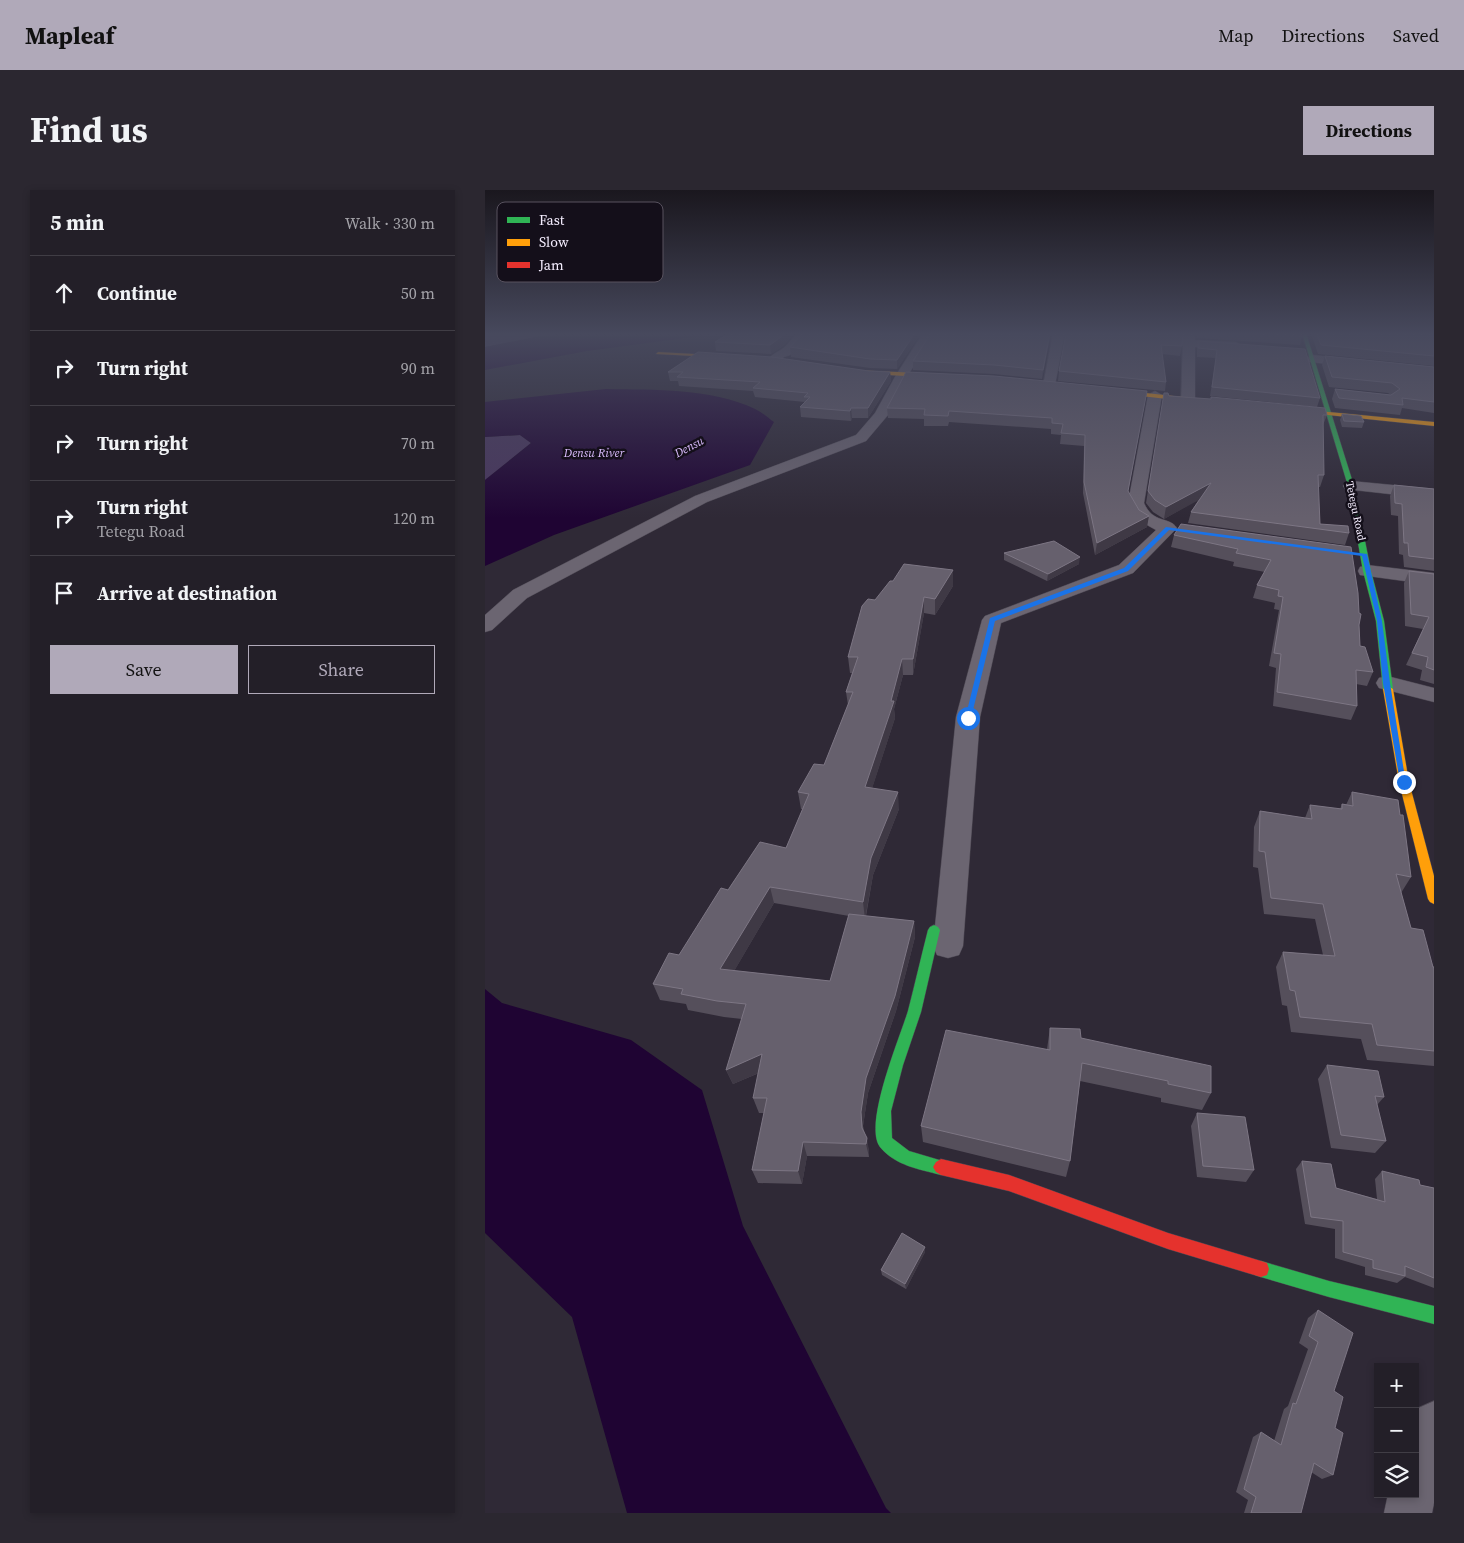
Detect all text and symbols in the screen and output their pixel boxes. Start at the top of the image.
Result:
text: Mapleaf [25,19,115,52]
text: Map [1218,23,1254,48]
text: Directions [1282,23,1365,48]
text: Saved [1393,23,1439,48]
text: Find us [30,106,148,154]
button: Directions [1303,106,1434,155]
legend [497,202,663,282]
text: 5 min [50,208,105,237]
text: Fast [539,210,565,230]
text: Walk · 330 m [345,212,435,234]
text: Slow [539,232,569,252]
text: Jam [538,255,564,275]
icon: ahead [50,279,78,307]
text: Continue [97,280,177,306]
text: 50 m [401,282,435,304]
icon: right [50,354,78,382]
text: Turn right [97,355,188,381]
text: 90 m [401,357,435,379]
icon: right [50,429,78,457]
text: Turn right [97,430,188,456]
text: 70 m [401,432,435,454]
water label: Densu [671,433,707,462]
water label: Densu River [563,445,625,461]
street label: Tetegu Road [1342,480,1369,543]
text: Turn right [97,494,188,520]
icon: right [50,504,78,532]
text: 120 m [393,507,435,529]
text: Tetegu Road [97,520,185,542]
icon: arrive [50,579,78,607]
text: Arrive at destination [97,580,277,606]
button: Save [50,645,238,694]
button: Share [248,645,435,694]
route start [957,707,980,730]
route end [1393,771,1416,794]
map controls [1374,1363,1419,1498]
button: + [1374,1363,1419,1408]
button: − [1374,1408,1419,1453]
button: layers [1374,1453,1419,1498]

